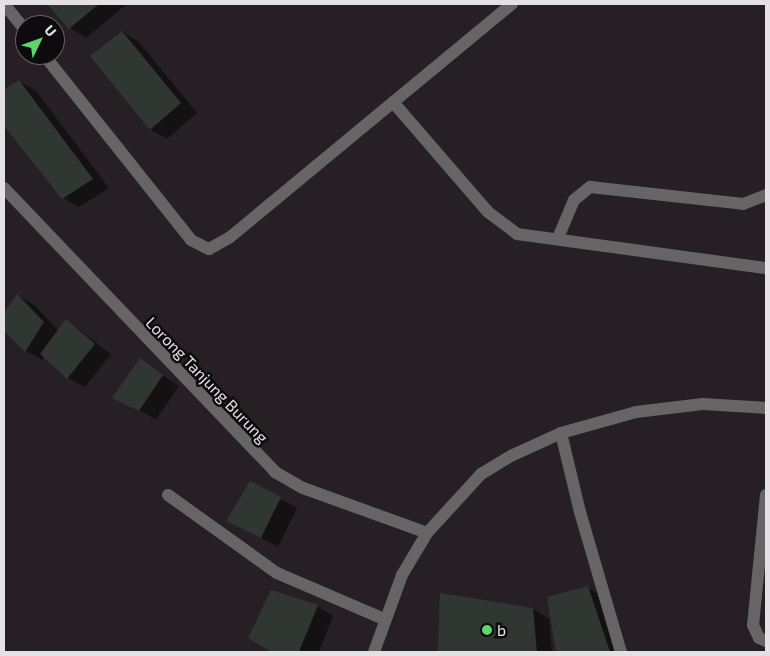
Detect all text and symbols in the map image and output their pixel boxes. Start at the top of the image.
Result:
north arrow [15,15,65,65]
text: U [41,21,60,40]
street label: Lorong Tanjung Burung [142,313,272,447]
place label: b [497,620,506,640]
marker: b [481,624,493,636]

